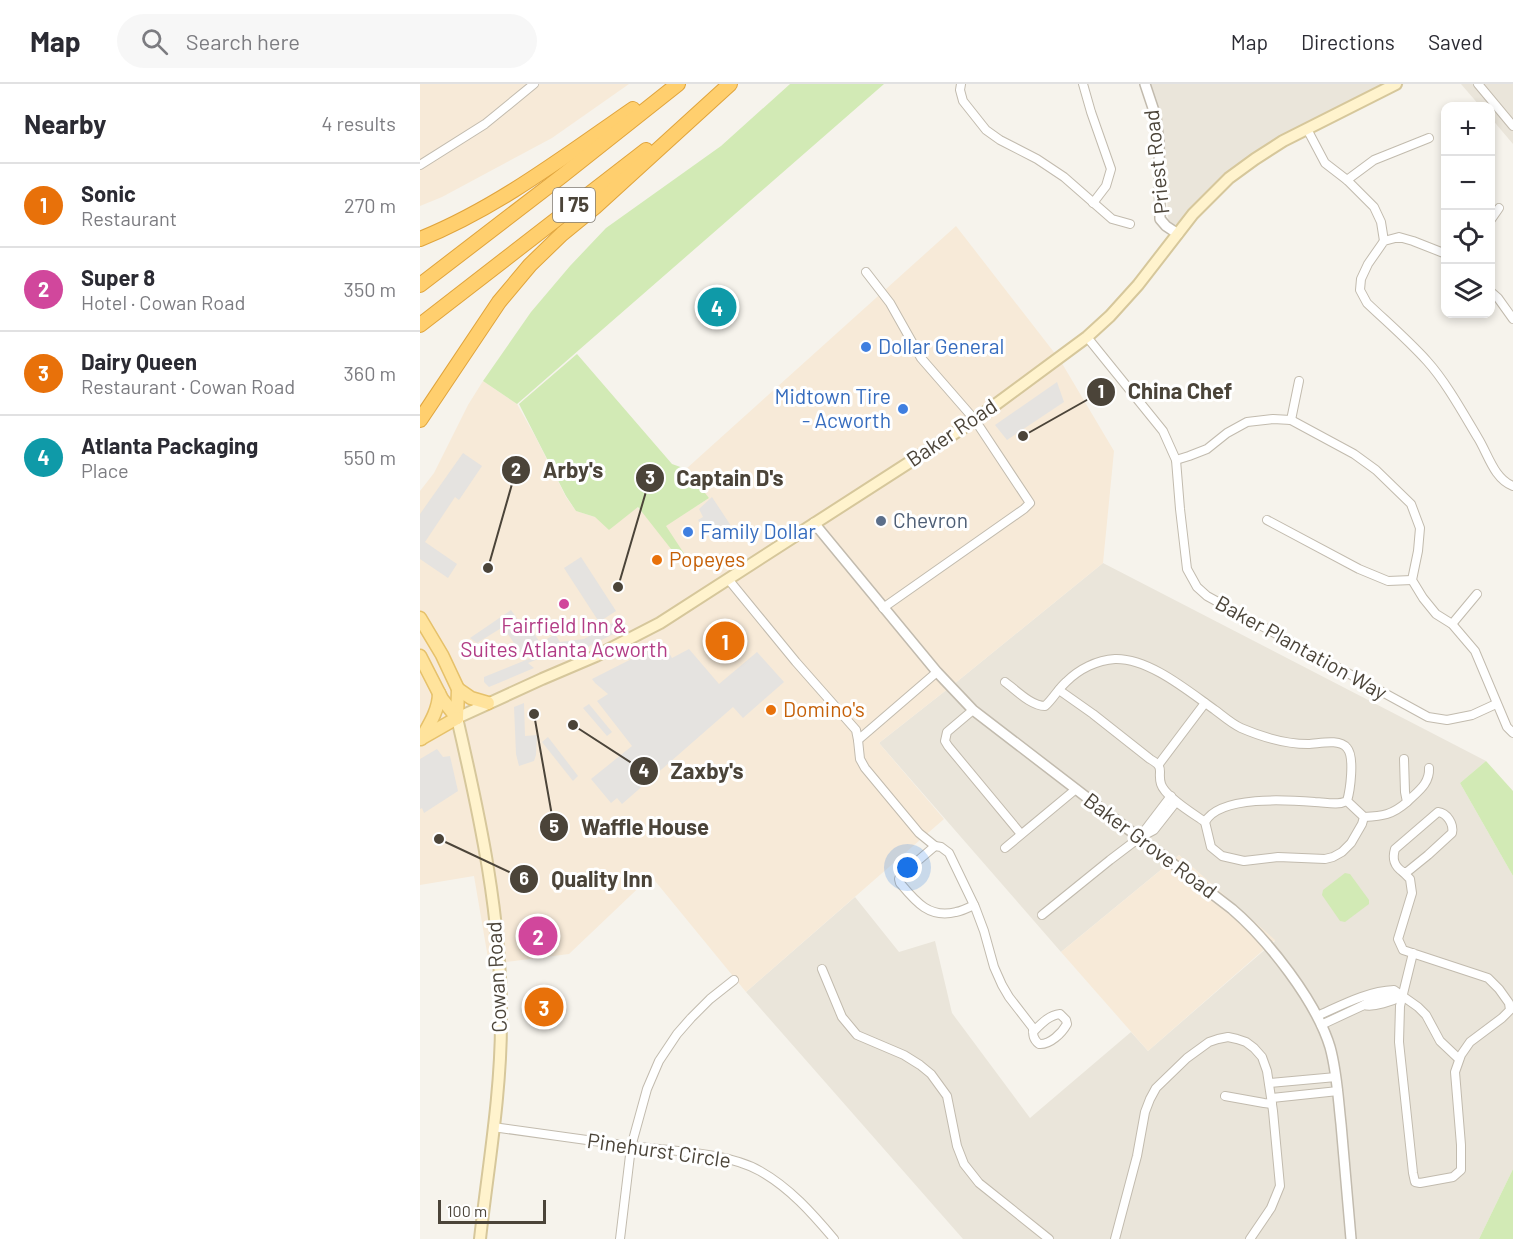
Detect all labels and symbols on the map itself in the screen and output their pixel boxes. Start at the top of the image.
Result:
street label: Priest Road [1138,109,1173,216]
road number: I 75 [553,188,595,222]
pin: 4 [698,284,736,330]
place label: Dollar General [878,333,1004,358]
marker: Dollar General [859,340,873,354]
callout: China Chef [1086,372,1245,412]
text: China Chef [1128,377,1232,403]
text: 1 [1098,380,1104,402]
place label: Midtown Tire - Acworth [774,383,891,432]
street label: Baker Road [901,392,1001,471]
marker: Midtown Tire - Acworth [896,402,910,416]
callout: Arby's [501,450,615,490]
text: Arby's [543,456,603,482]
text: 2 [511,458,521,480]
callout: Captain D's [635,458,796,498]
text: Captain D's [676,464,784,490]
text: 3 [645,466,655,488]
place label: Chevron [893,507,968,532]
marker: Chevron [874,514,888,528]
place label: Family Dollar [700,518,816,543]
marker: Family Dollar [681,525,695,539]
place label: Popeyes [669,546,745,571]
marker: Popeyes [650,553,664,567]
street label: Baker Plantation Way [1212,589,1392,704]
marker: Fairfield Inn & Suites Atlanta Acworth [557,597,571,611]
place label: Fairfield Inn & Suites Atlanta Acworth [460,612,668,661]
pin: 1 [706,618,744,664]
place label: Domino's [783,696,865,721]
marker: Domino's [764,703,778,717]
callout: Zaxby's [629,751,756,791]
text: Zaxby's [671,757,744,783]
text: 4 [639,759,650,781]
street label: Baker Grove Road [1080,787,1222,903]
callout: Waffle House [539,807,721,847]
text: Waffle House [581,813,709,839]
text: 5 [549,815,559,837]
your location [893,853,922,882]
callout: Quality Inn [509,859,664,899]
text: Quality Inn [551,865,653,891]
text: 6 [519,867,529,889]
pin: 2 [518,914,558,958]
street label: Cowan Road [480,921,511,1033]
pin: 3 [524,984,564,1030]
street label: Pinehurst Circle [586,1127,733,1172]
scale bar [438,1197,546,1224]

